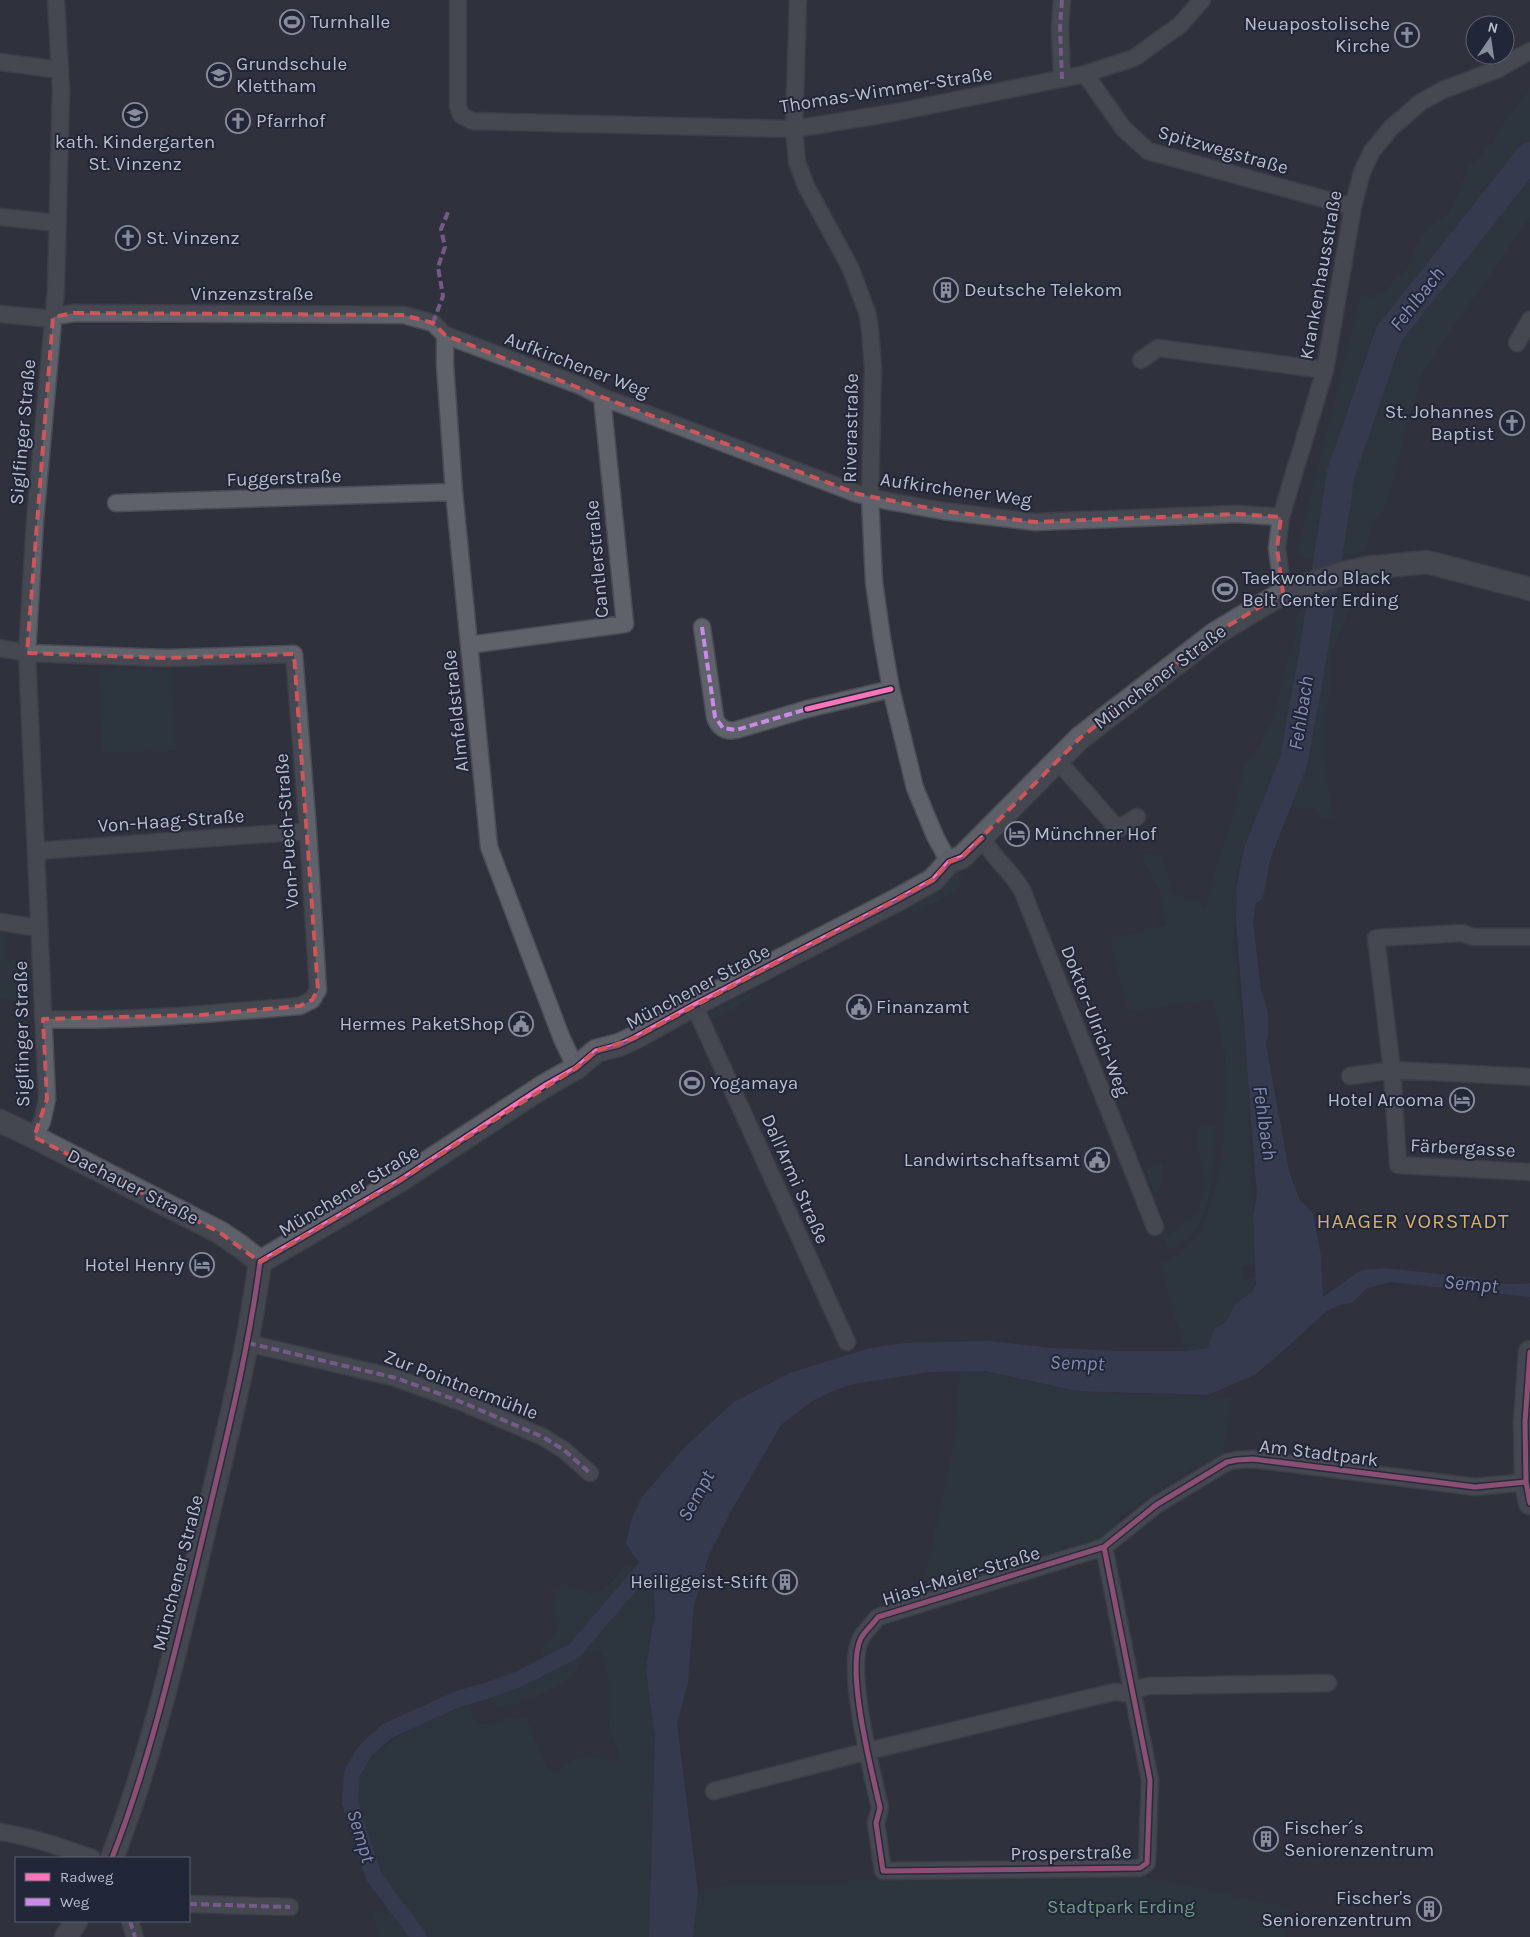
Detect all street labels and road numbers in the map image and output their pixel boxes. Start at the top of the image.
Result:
street label: Thomas-Wimmer-Straße [778,62,994,118]
street label: Spitzwegstraße [1155,121,1291,179]
street label: Krankenhausstraße [1295,189,1347,361]
street label: Vinzenzstraße [191,283,313,305]
street label: Aufkirchener Weg [502,327,652,403]
street label: Siglfinger Straße [6,358,40,506]
street label: Riverastraße [839,373,863,483]
street label: Fuggerstraße [226,465,342,491]
street label: Aufkirchener Weg [879,468,1033,512]
street label: Cantlerstraße [581,499,613,619]
street label: Münchener Straße [1089,620,1231,734]
street label: Almfeldstraße [439,649,473,773]
street label: Von-Puech-Straße [271,753,303,909]
street label: Von-Haag-Straße [97,805,245,837]
street label: Münchener Straße [622,940,774,1034]
street label: Doktor-Ulrich-Weg [1056,943,1134,1100]
street label: Siglfinger Straße [10,961,34,1107]
street label: Dall'Armi Straße [757,1111,833,1247]
street label: Färbergasse [1410,1134,1516,1162]
street label: Münchener Straße [275,1140,423,1242]
street label: Dachauer Straße [64,1144,202,1230]
street label: Zur Pointnermühle [381,1345,541,1425]
street label: Am Stadtpark [1258,1435,1380,1471]
street label: Münchener Straße [148,1493,208,1653]
street label: Hiasl-Maier-Straße [880,1542,1042,1610]
street label: Prosperstraße [1010,1841,1132,1865]

